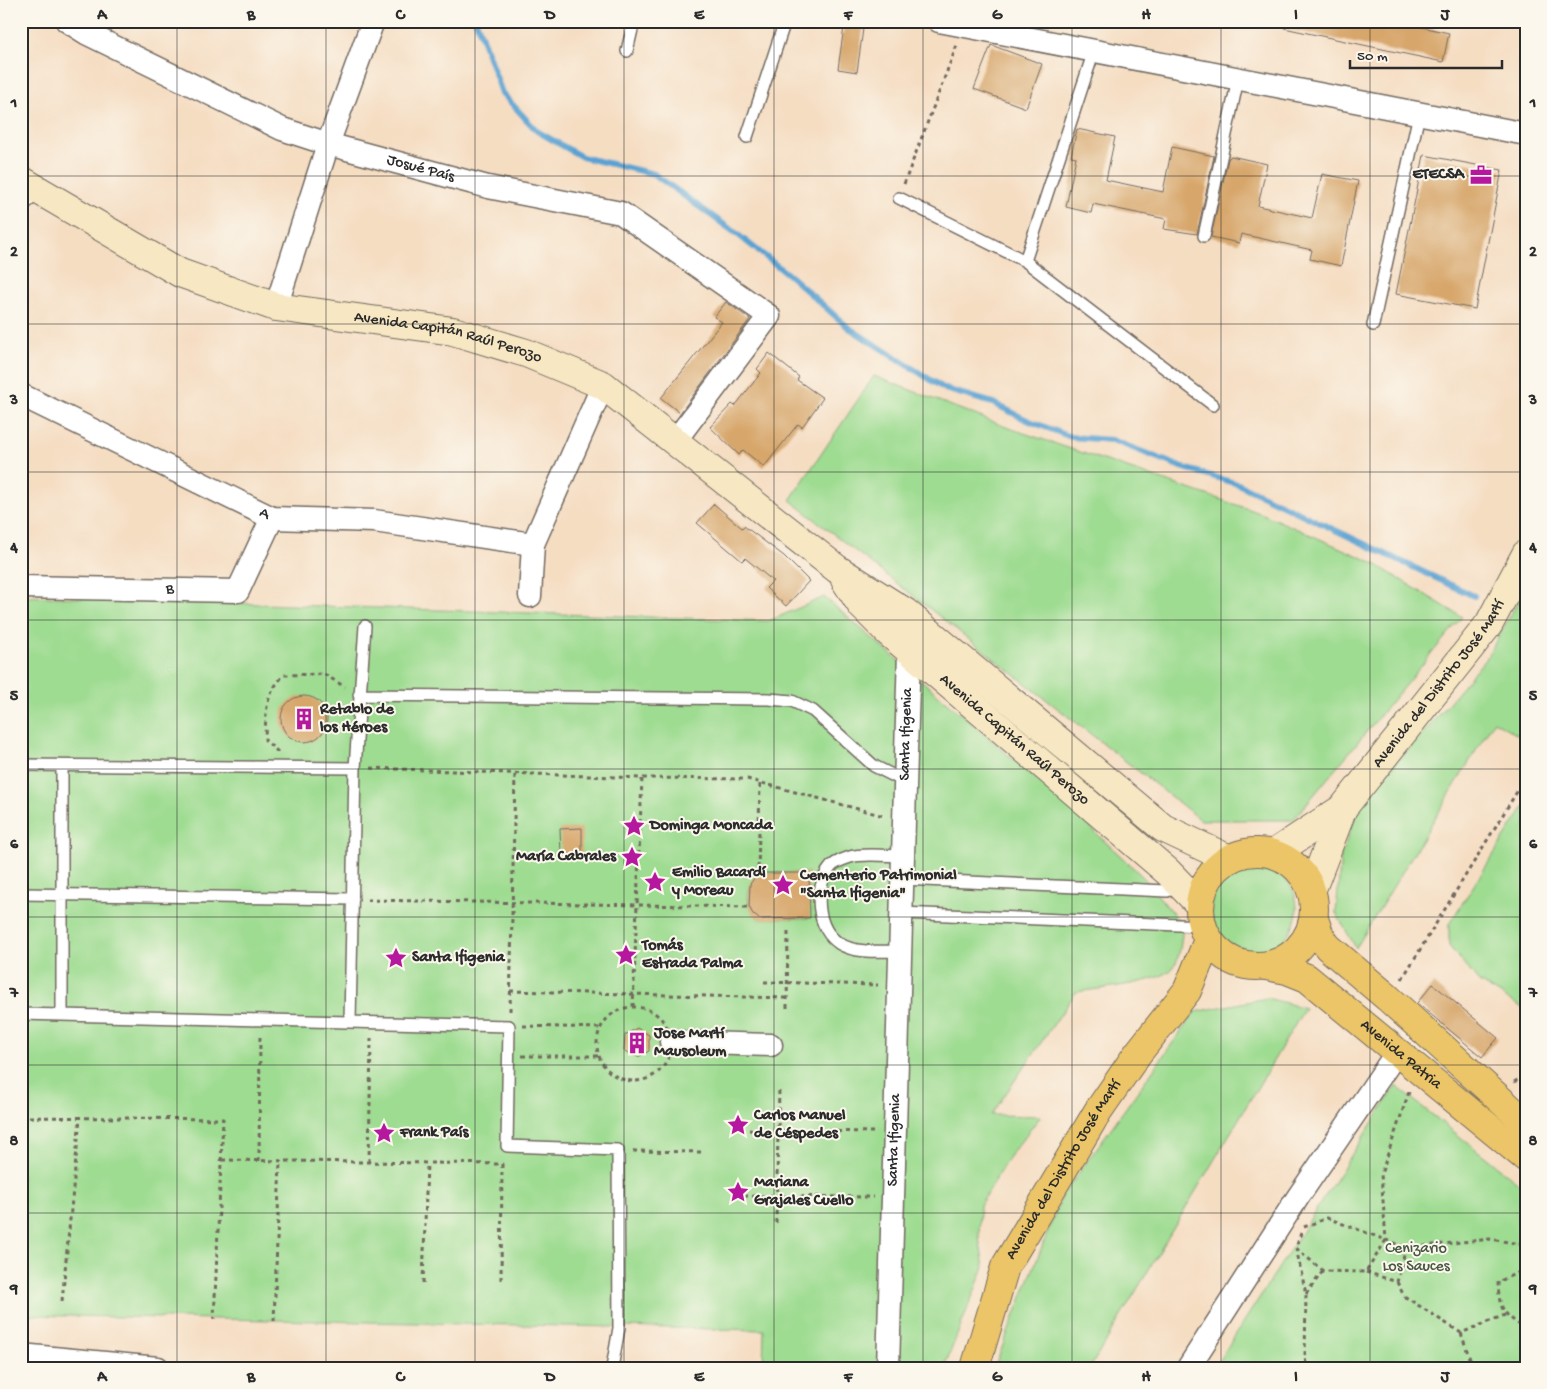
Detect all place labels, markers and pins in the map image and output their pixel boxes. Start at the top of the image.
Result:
office icon: ETECSA [1468,162,1494,188]
place label: ETECSA [1412,166,1466,185]
place label: Retablo de los Héroes [319,701,394,738]
building icon: Retablo de los Héroes [291,706,317,732]
place icon: Dominga Moncada [621,813,647,839]
place label: Dominga Moncada [648,817,774,836]
place icon: María Cabrales [619,844,645,870]
place label: María Cabrales [516,848,617,867]
place label: Emilio Bacardí y Moreau [671,864,767,901]
place label: Cementerio Patrimonial "Santa Ifigenia" [799,867,957,904]
place icon: Emilio Bacardí y Moreau [642,869,668,895]
place icon: Cementerio Patrimonial "Santa Ifigenia" [770,872,796,898]
place label: Tomás Estrada Palma [640,937,744,974]
place icon: Tomás Estrada Palma [613,942,639,968]
place icon: Santa Ifigenia [383,945,409,971]
place label: Santa Ifigenia [412,948,506,968]
place label: Jose Martí Mausoleum [653,1025,727,1062]
building icon: Jose Martí Mausoleum [624,1030,650,1056]
place label: Carlos Manuel de Céspedes [753,1107,846,1144]
place icon: Carlos Manuel de Céspedes [725,1112,751,1138]
place icon: Frank País [371,1120,397,1146]
place label: Frank País [399,1124,469,1143]
place label: Mariana Grajales Cuello [754,1174,854,1211]
place icon: Mariana Grajales Cuello [725,1179,751,1205]

